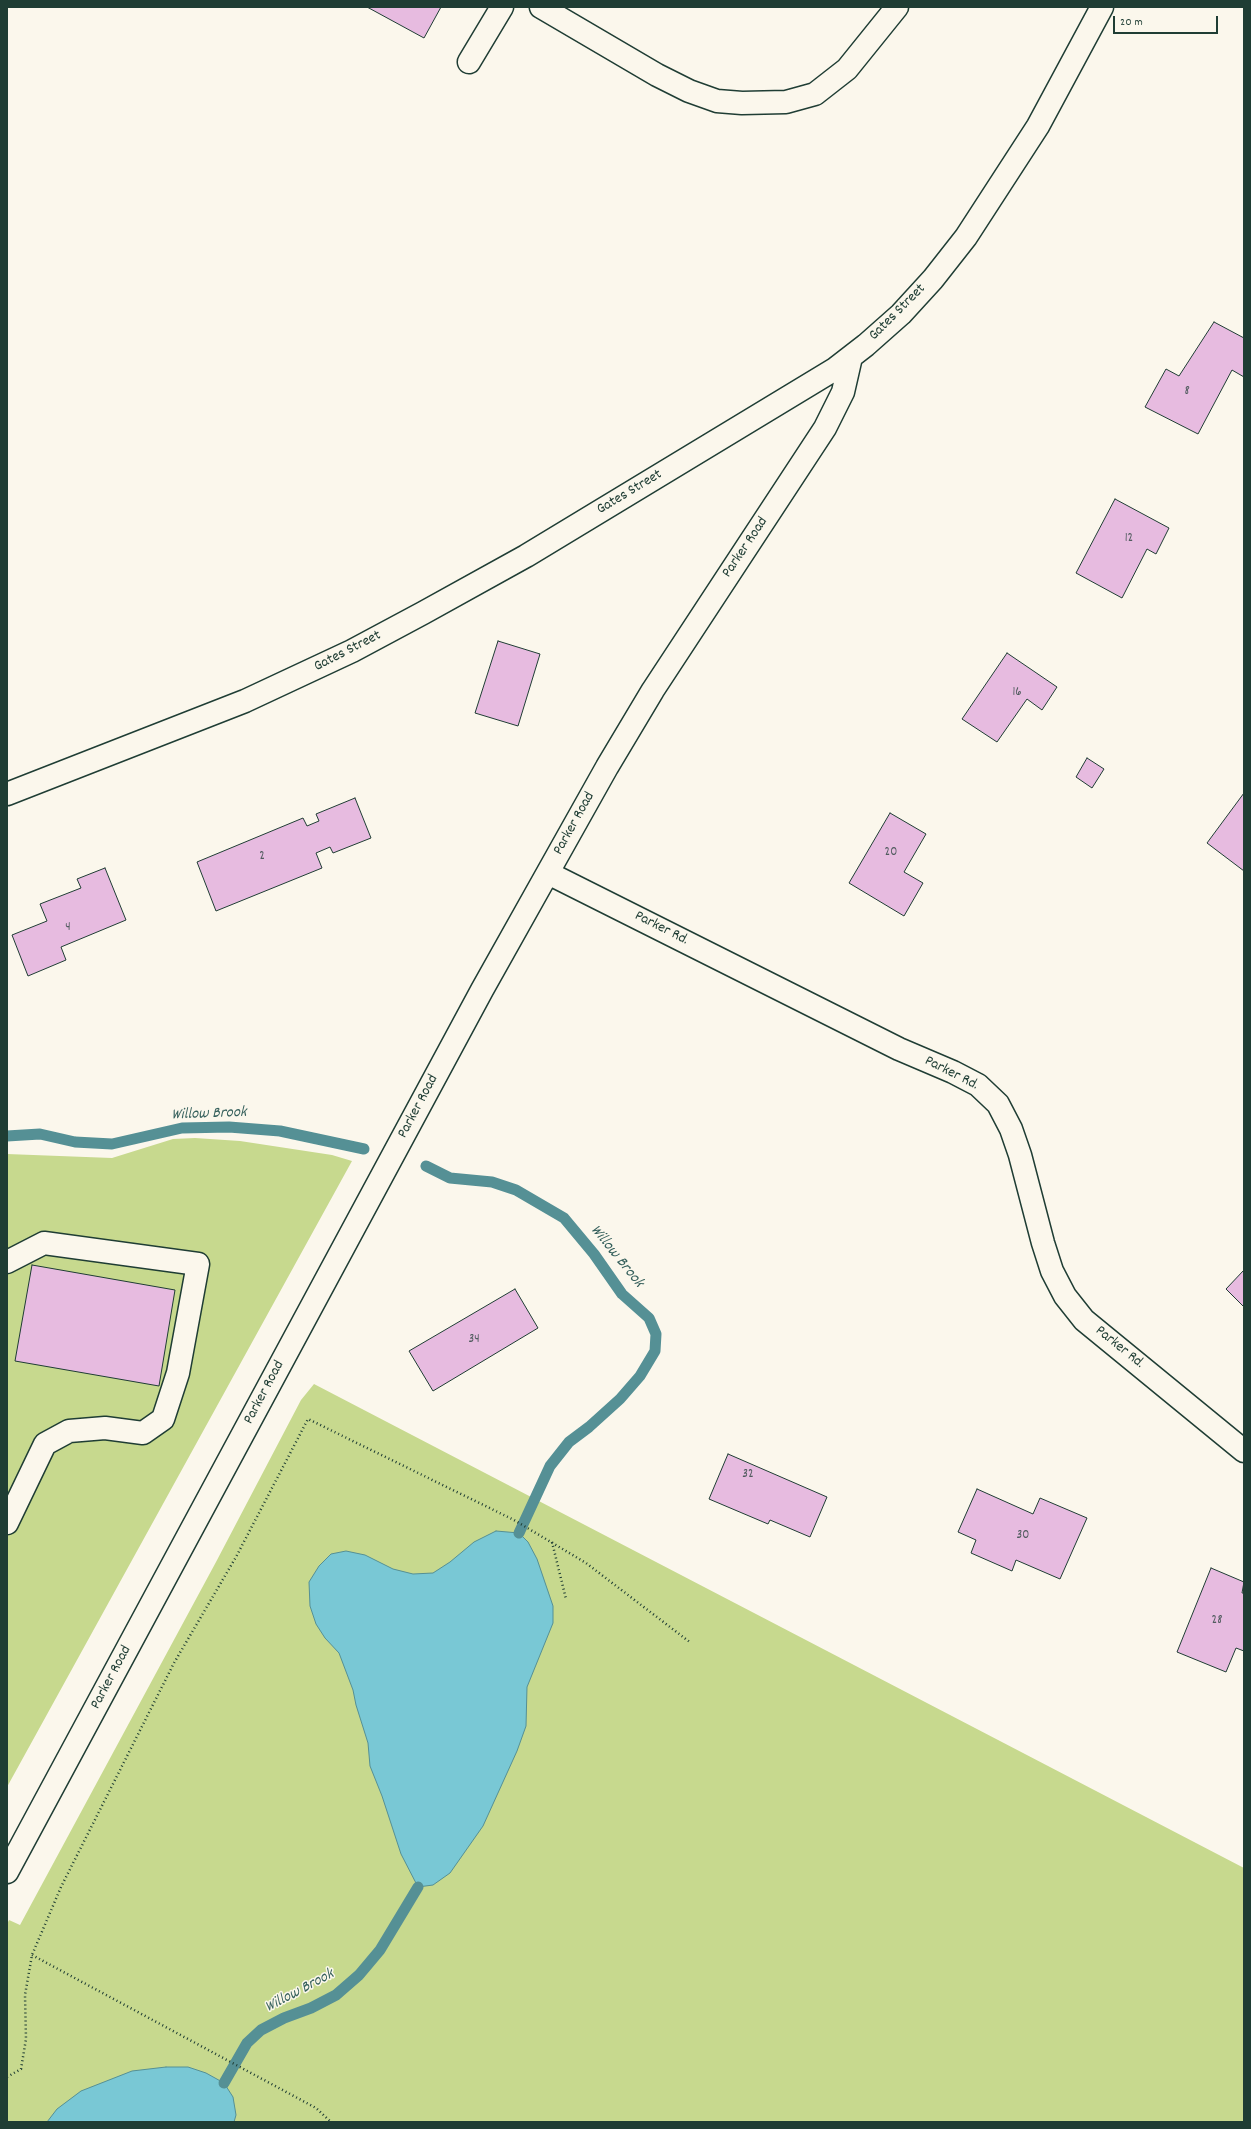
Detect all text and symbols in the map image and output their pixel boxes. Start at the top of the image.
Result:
scale bar [1115,8,1220,34]
text: 20 m [1120,14,1143,31]
street label: Gates Street [866,281,930,345]
house number: 8 [1184,384,1190,400]
street label: Gates Street [594,467,666,519]
street label: Parker Road [719,514,773,582]
house number: 12 [1125,531,1133,547]
street label: Gates Street [311,627,385,677]
house number: 16 [1012,685,1022,701]
street label: Parker Road [550,789,600,859]
house number: 20 [885,845,897,861]
house number: 2 [259,849,265,865]
street label: Parker Rd. [631,908,691,950]
house number: 4 [65,920,71,936]
street label: Parker Rd. [921,1053,981,1095]
street label: Parker Road [395,1072,443,1142]
water label: Willow Brook [171,1104,247,1126]
water label: Willow Brook [585,1222,647,1292]
street label: Parker Rd. [1091,1323,1147,1373]
house number: 34 [468,1332,480,1348]
street label: Parker Road [241,1358,289,1428]
house number: 32 [742,1467,754,1483]
house number: 30 [1017,1528,1029,1544]
house number: 28 [1212,1613,1222,1629]
street label: Parker Road [88,1643,136,1713]
water label: Willow Brook [262,1966,338,2018]

